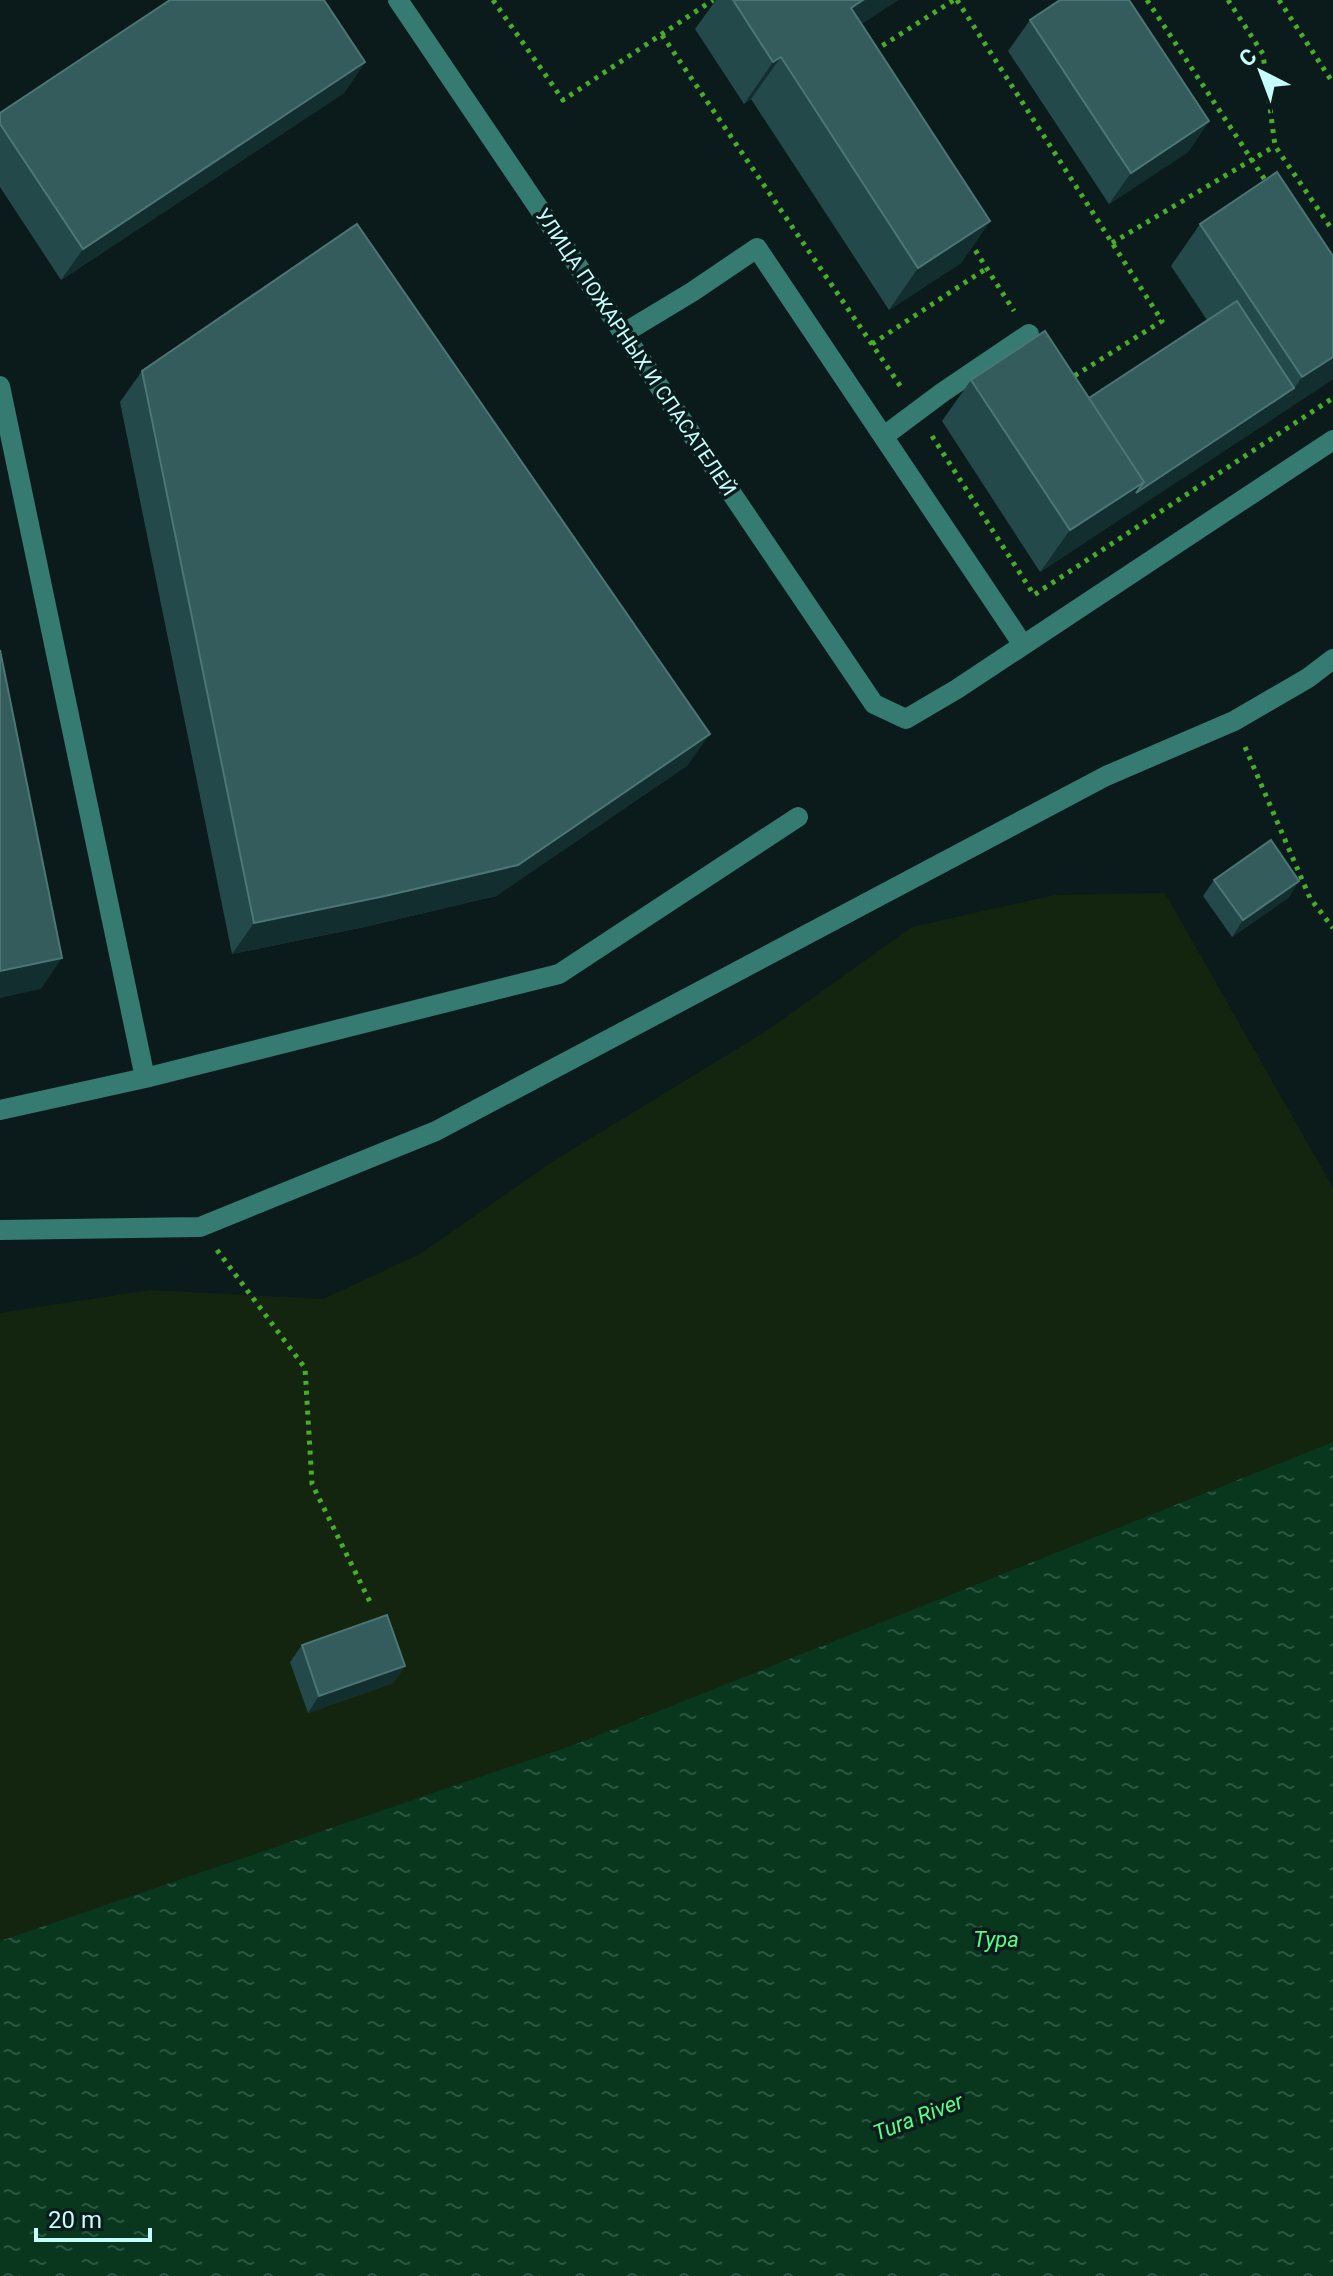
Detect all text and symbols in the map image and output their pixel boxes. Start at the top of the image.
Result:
north arrow [1221,32,1301,112]
text: С [1234,43,1262,72]
street label: УЛИЦА ПОЖАРНЫХ И СПАСАТЕЛЕЙ [531,204,741,500]
water label: Тура [973,1927,1019,1952]
water label: Tura River [869,2088,967,2146]
scale bar [36,2192,150,2242]
text: 20 m [48,2206,102,2234]

